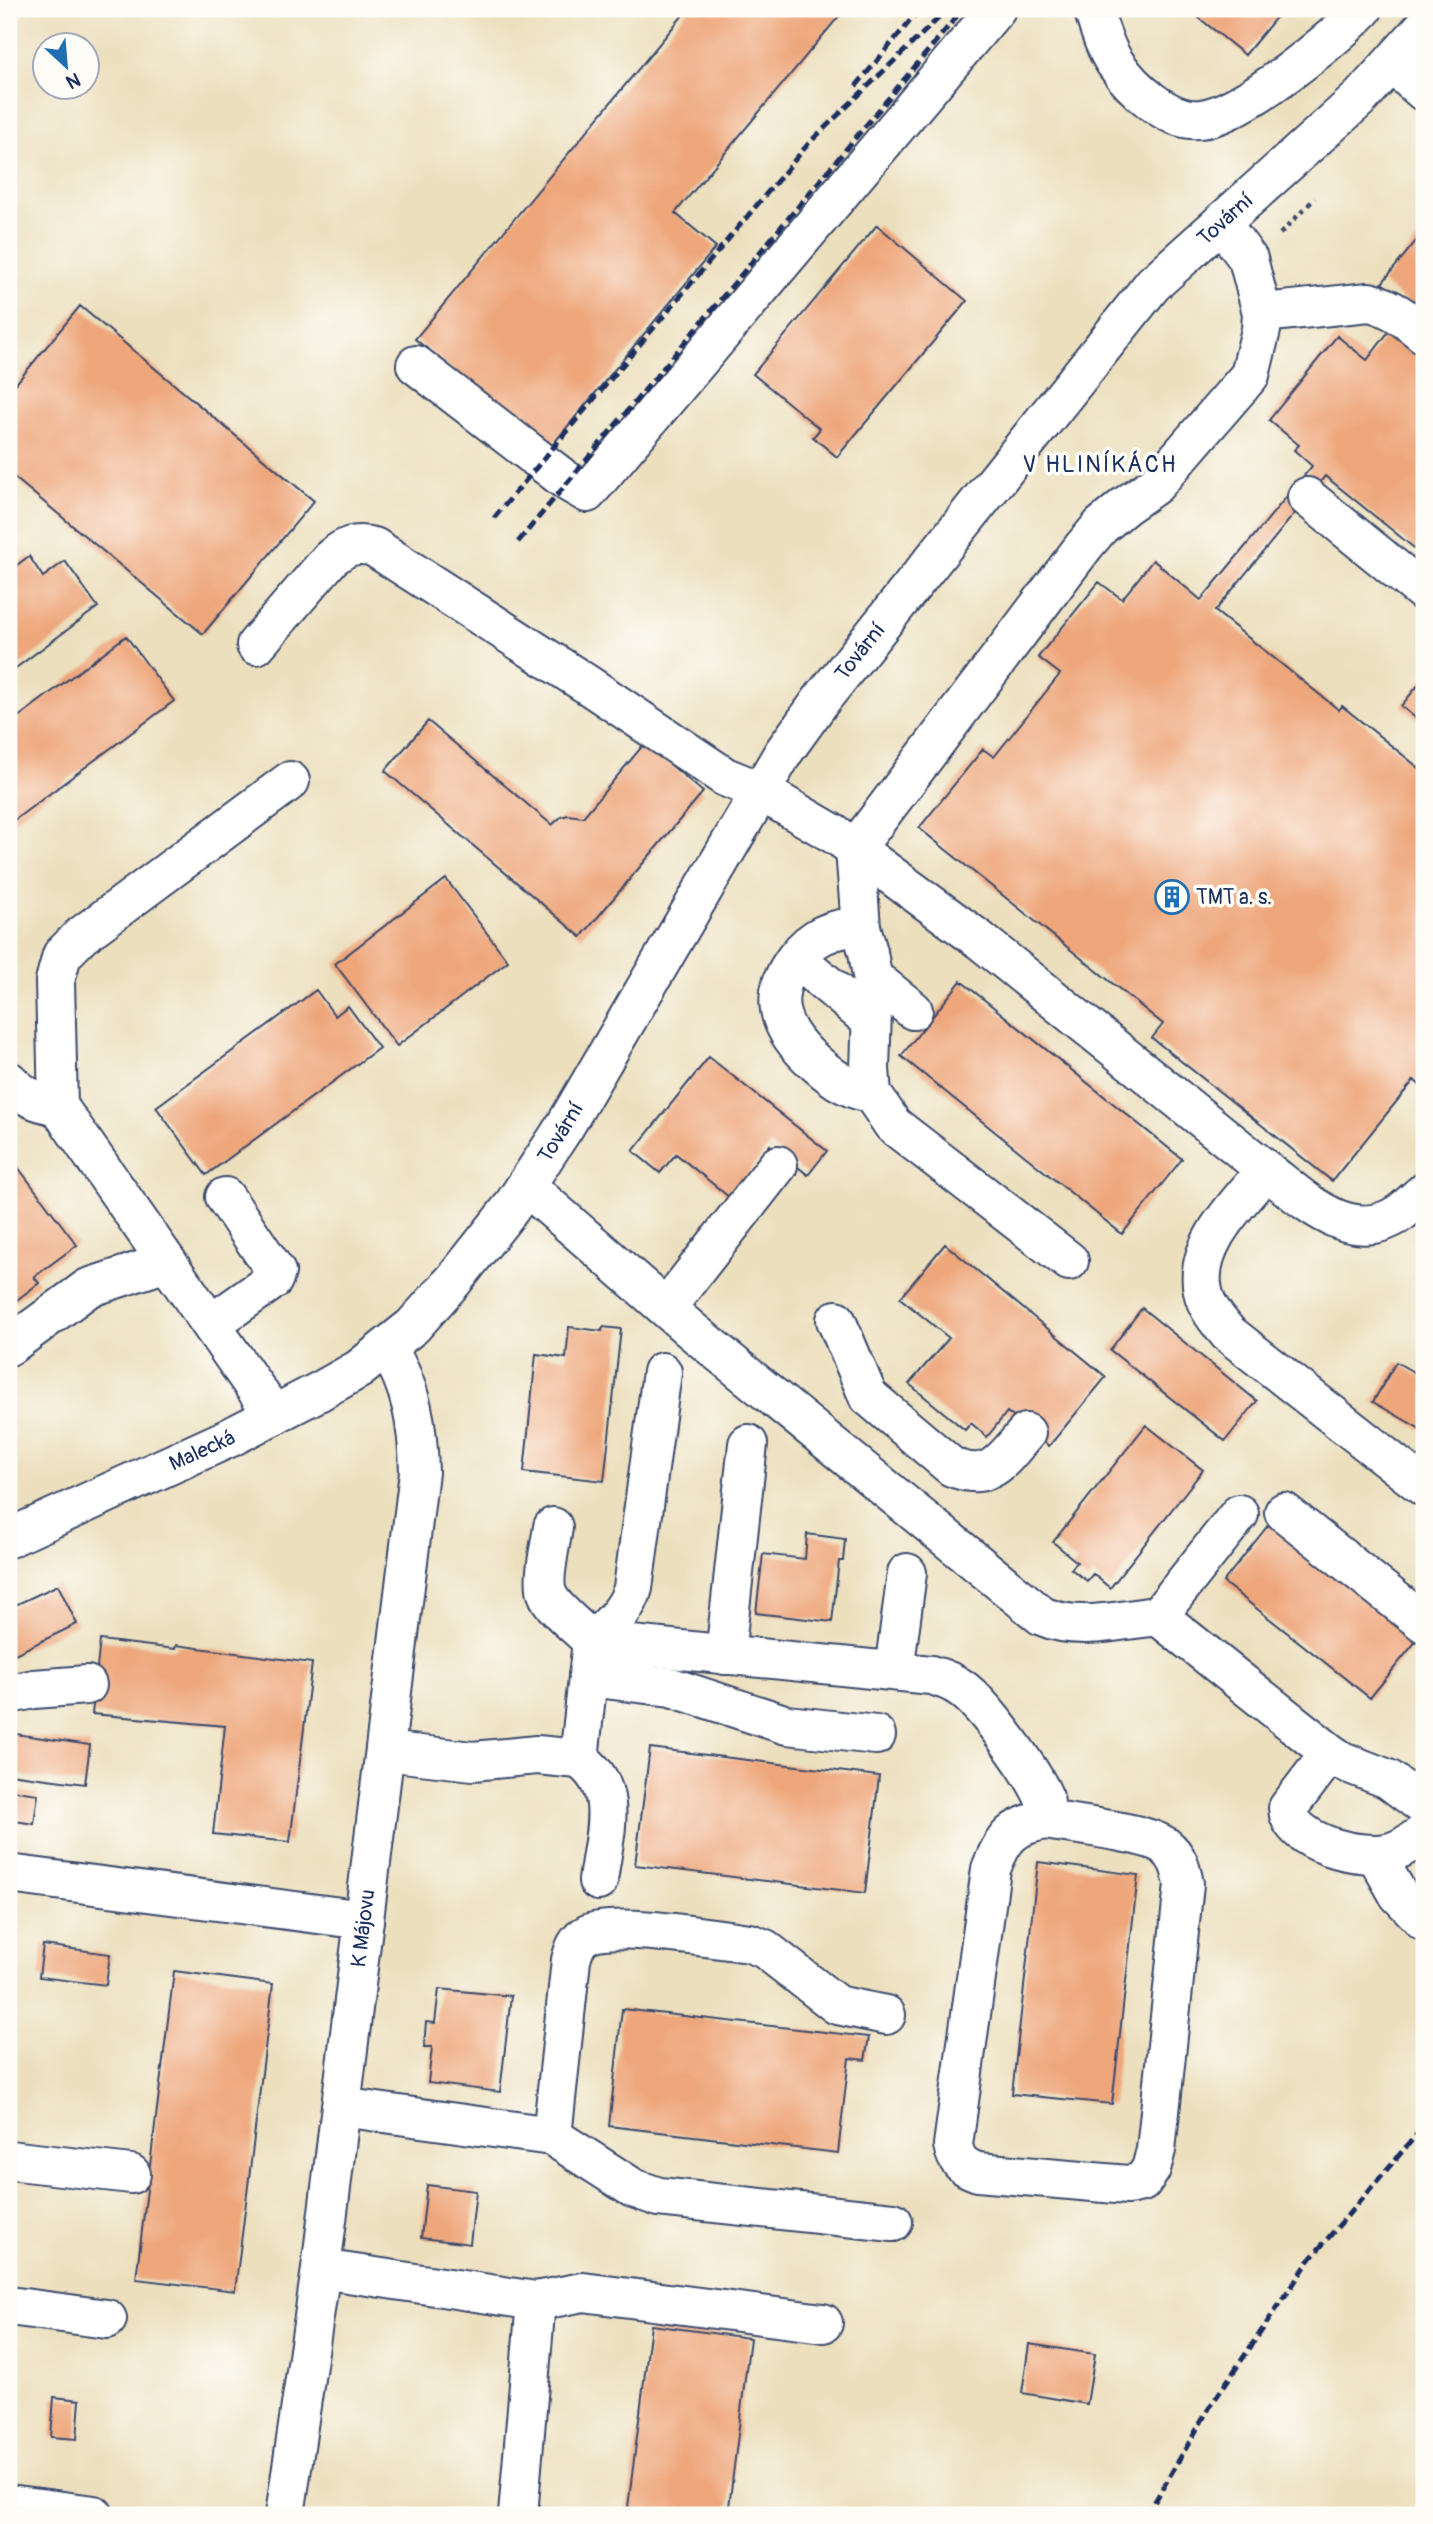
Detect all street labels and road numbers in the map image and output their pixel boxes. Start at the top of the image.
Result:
street label: Tovární [1192,187,1259,252]
street label: Tovární [829,617,892,686]
street label: Tovární [532,1097,590,1168]
street label: Malecká [165,1424,240,1477]
street label: K Májovu [345,1888,382,1969]

